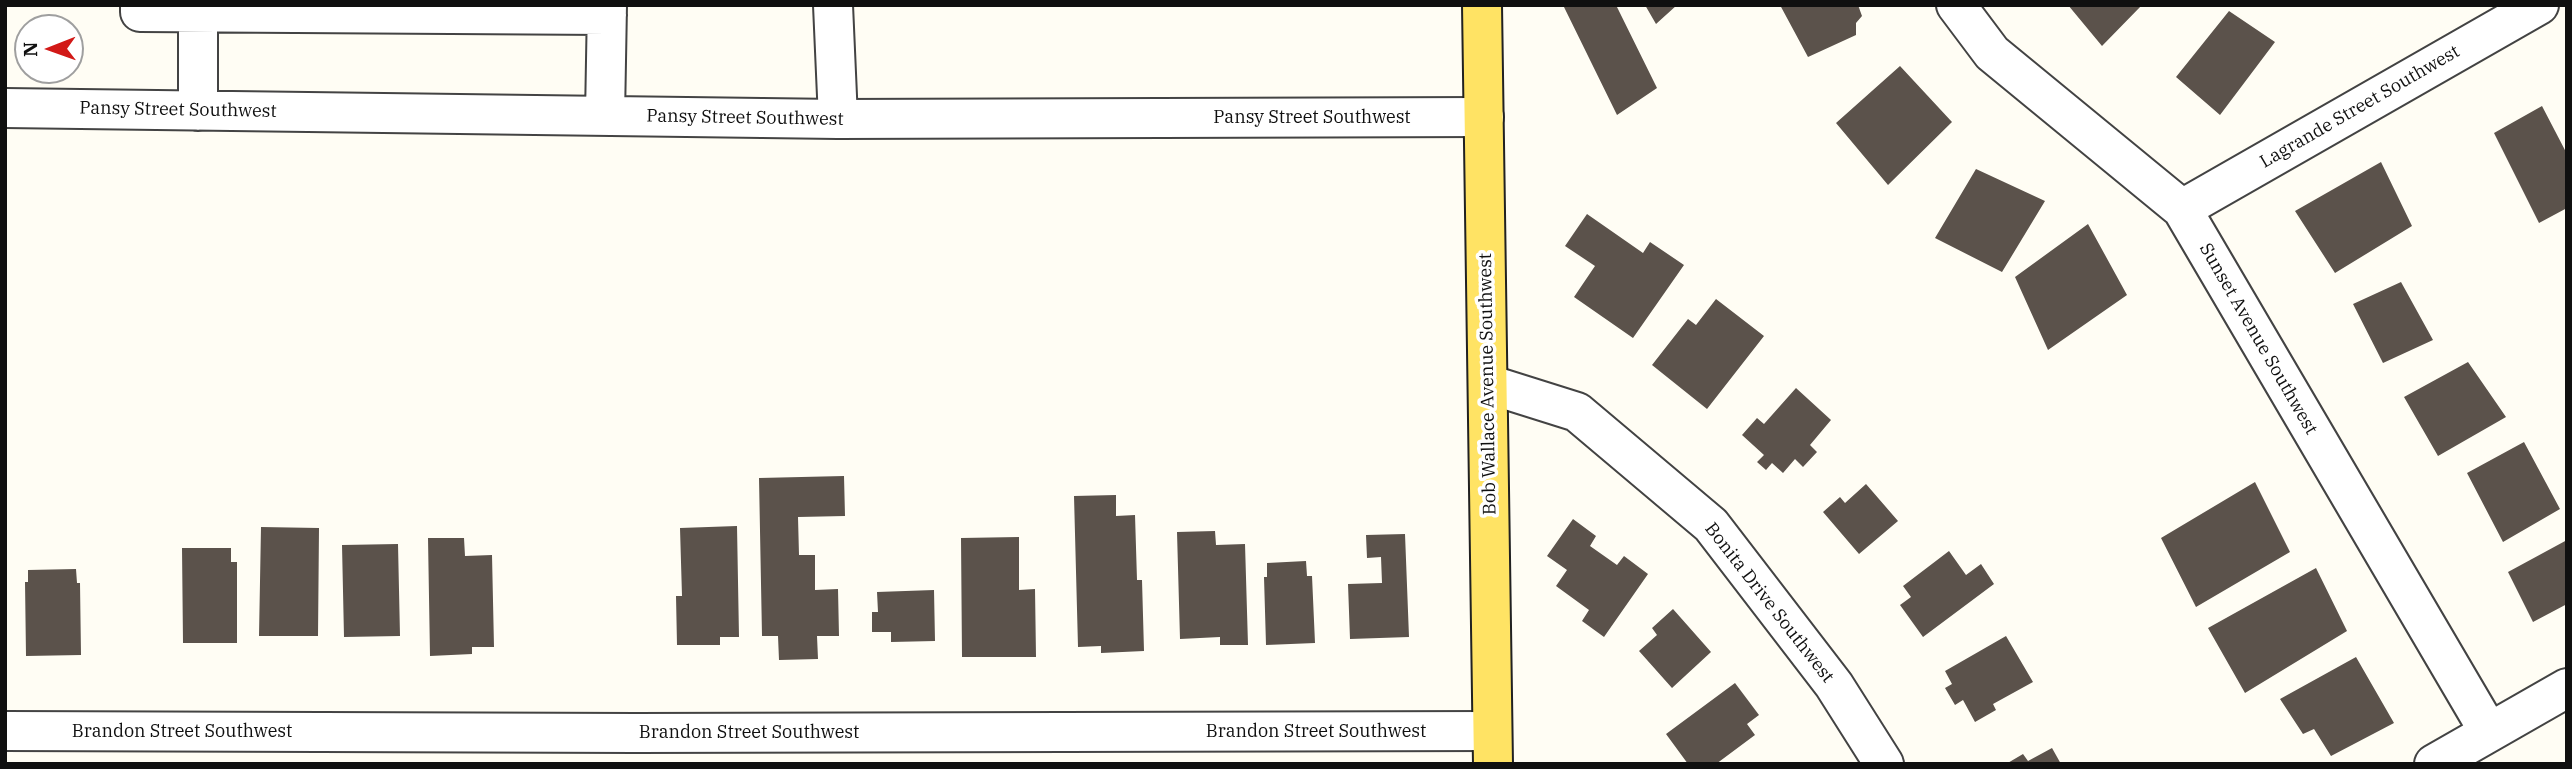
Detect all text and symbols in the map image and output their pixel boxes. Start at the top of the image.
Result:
north arrow [14,14,84,84]
street label: Lagrande Street Southwest [2256,41,2464,173]
text: N [18,42,42,57]
street label: Pansy Street Southwest [79,97,277,123]
street label: Pansy Street Southwest [646,105,844,131]
street label: Pansy Street Southwest [1213,107,1411,129]
street label: Sunset Avenue Southwest [2194,239,2322,439]
street label: Bob Wallace Avenue Southwest [1475,253,1501,515]
street label: Bonita Drive Southwest [1700,519,1838,687]
street label: Brandon Street Southwest [72,721,292,743]
street label: Brandon Street Southwest [1206,721,1426,743]
street label: Brandon Street Southwest [639,722,859,744]

